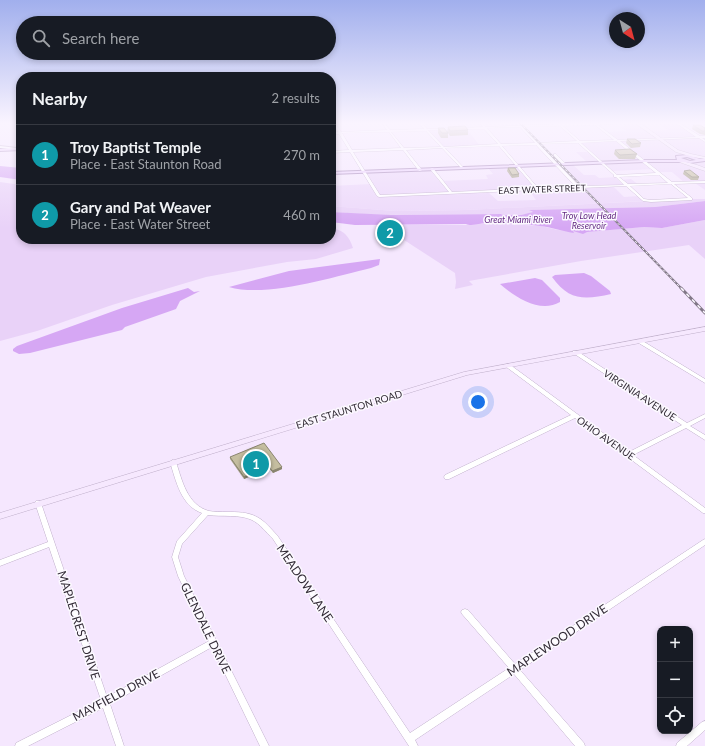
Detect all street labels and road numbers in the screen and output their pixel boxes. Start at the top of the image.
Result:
street label: EAST WATER STREET [498,182,587,196]
street label: VIRGINIA AVENUE [601,367,679,423]
street label: EAST STAUNTON ROAD [294,387,404,431]
street label: OHIO AVENUE [575,414,638,463]
street label: MEADOW LANE [273,541,337,625]
street label: MAPLECREST DRIVE [54,569,104,681]
street label: GLENDALE DRIVE [178,580,235,676]
street label: MAPLEWOOD DRIVE [504,601,610,679]
street label: MAYFIELD DRIVE [70,666,162,724]

